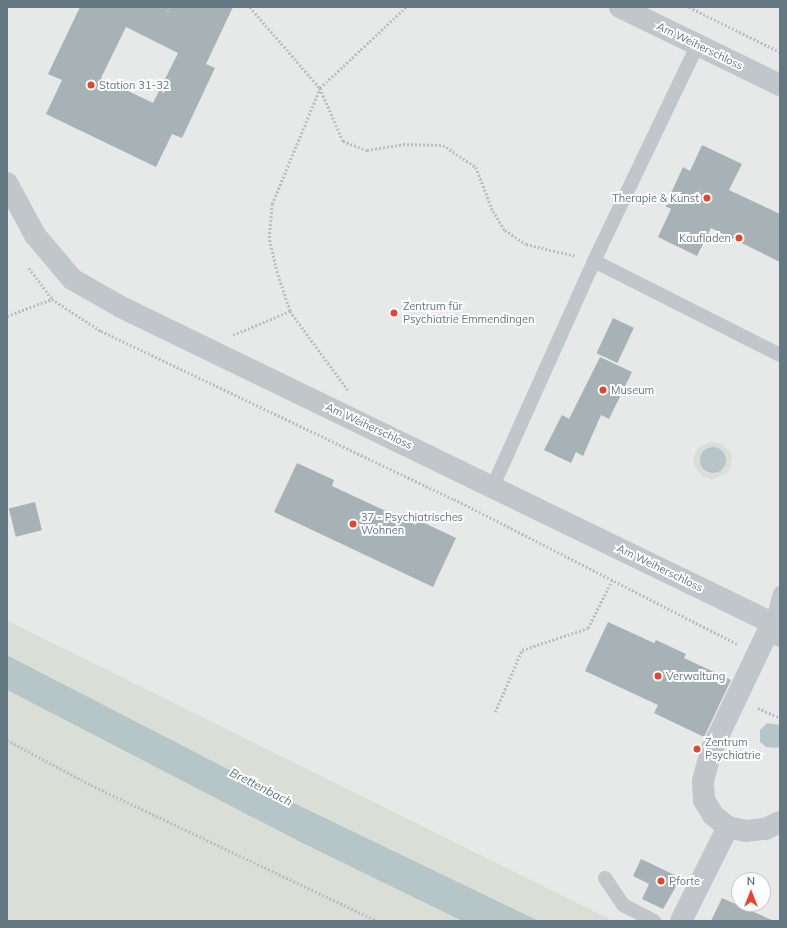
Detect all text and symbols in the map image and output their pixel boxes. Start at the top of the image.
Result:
street label: Am Weiherschloss [655,19,745,73]
place label: Station 31-32 [99,78,169,92]
marker: Station 31-32 [86,80,96,90]
place label: Therapie & Kunst [612,191,699,205]
marker: Therapie & Kunst [702,193,712,203]
place label: Kaufladen [679,231,731,245]
marker: Kaufladen [734,233,744,243]
place label: Zentrum für Psychiatrie Emmendingen [403,300,534,326]
marker: Zentrum für Psychiatrie Emmendingen [388,307,400,319]
place label: Museum [611,383,654,397]
marker: Museum [598,385,608,395]
street label: Am Weiherschloss [323,400,415,452]
place label: 37 - Psychiatrisches Wohnen [361,511,463,537]
marker: 37 - Psychiatrisches Wohnen [348,519,358,529]
street label: Am Weiherschloss [615,541,705,595]
place label: Verwaltung [666,669,725,683]
marker: Verwaltung [653,671,663,681]
place label: Zentrum Psychiatrie [705,736,761,762]
marker: Zentrum Psychiatrie [692,744,702,754]
water label: Brettenbach [227,765,295,809]
north arrow [731,872,771,912]
place label: Pforte [669,874,700,888]
text: N [747,874,755,888]
marker: Pforte [656,876,666,886]

